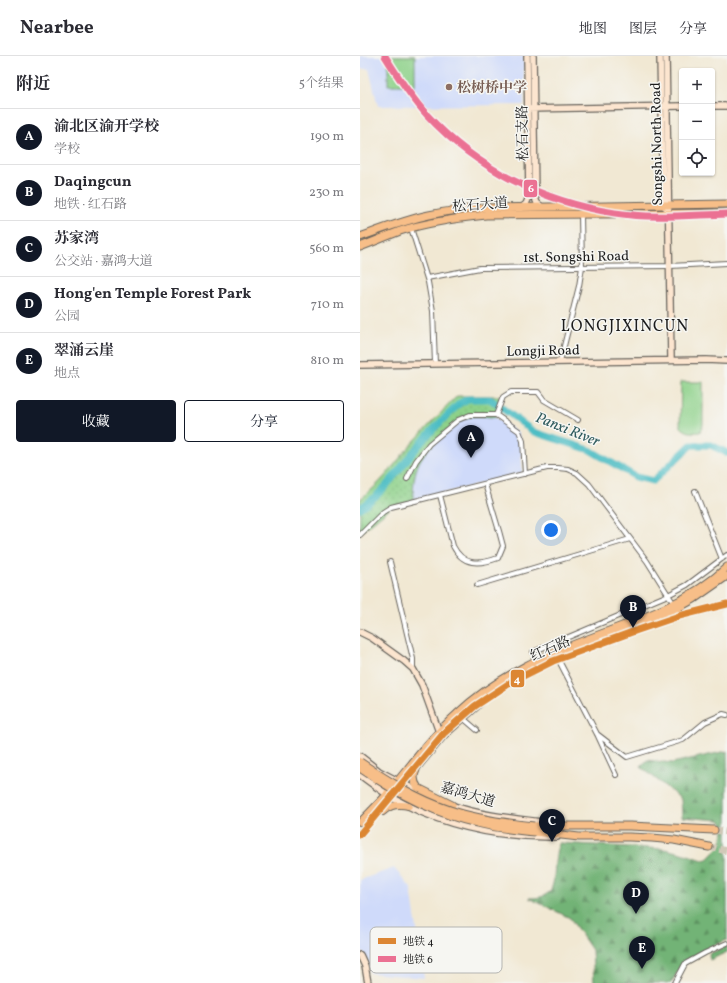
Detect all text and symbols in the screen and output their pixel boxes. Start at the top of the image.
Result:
text: Nearbee [20,15,94,41]
text: 地图 [579,20,607,39]
text: 图层 [629,20,657,39]
text: 分享 [679,20,707,39]
map controls [679,68,715,176]
button: + [679,68,715,104]
text: 附近 [16,73,50,96]
text: 5个结果 [299,75,344,93]
place label: 松树桥中学 [457,79,527,98]
marker: 松树桥中学 [444,82,454,92]
street label: Songshi North Road [647,82,668,206]
button: − [679,104,715,140]
street label: 松石支路 [514,105,533,161]
text: 渝北区渝开学校 [54,117,159,138]
text: A [24,128,34,146]
text: 190 m [310,128,344,146]
button: locate [679,140,715,176]
text: 学校 [54,141,80,159]
text: Daqingcun [54,172,132,193]
line badge: 6 [523,179,538,198]
text: 6 [528,182,534,197]
text: B [25,184,33,202]
text: 230 m [309,184,344,202]
street label: 松石大道 [452,194,509,217]
text: 地铁 · 红石路 [54,196,127,214]
text: 苏家湾 [54,229,99,250]
text: C [25,240,33,258]
text: 560 m [309,240,344,258]
street label: 1st. Songshi Road [523,247,629,268]
text: 公交站 · 嘉鸿大道 [54,253,153,271]
text: Hong'en Temple Forest Park [54,284,251,305]
text: D [24,296,34,314]
text: 710 m [311,296,344,314]
text: 公园 [54,308,80,326]
district label: LONGJIXINCUN [561,316,689,338]
text: 翠涌云崖 [54,341,114,362]
street label: Longji Road [506,341,580,362]
text: E [25,352,33,370]
text: 810 m [310,352,344,370]
text: 地点 [54,365,80,383]
button: 收藏 [16,400,176,442]
button: 分享 [184,400,344,442]
water label: Panxi River [532,408,603,453]
pin: A [458,425,484,458]
your location [541,520,561,540]
pin: B [620,595,646,628]
street label: 红石路 [528,632,574,667]
line badge: 4 [510,669,525,688]
text: 4 [514,673,521,688]
street label: 嘉鸿大道 [438,779,497,812]
pin: C [539,809,565,842]
pin: D [623,881,649,914]
legend [370,927,502,973]
text: 地铁 4 [403,935,434,950]
pin: E [629,936,655,969]
text: 地铁 6 [403,953,433,968]

